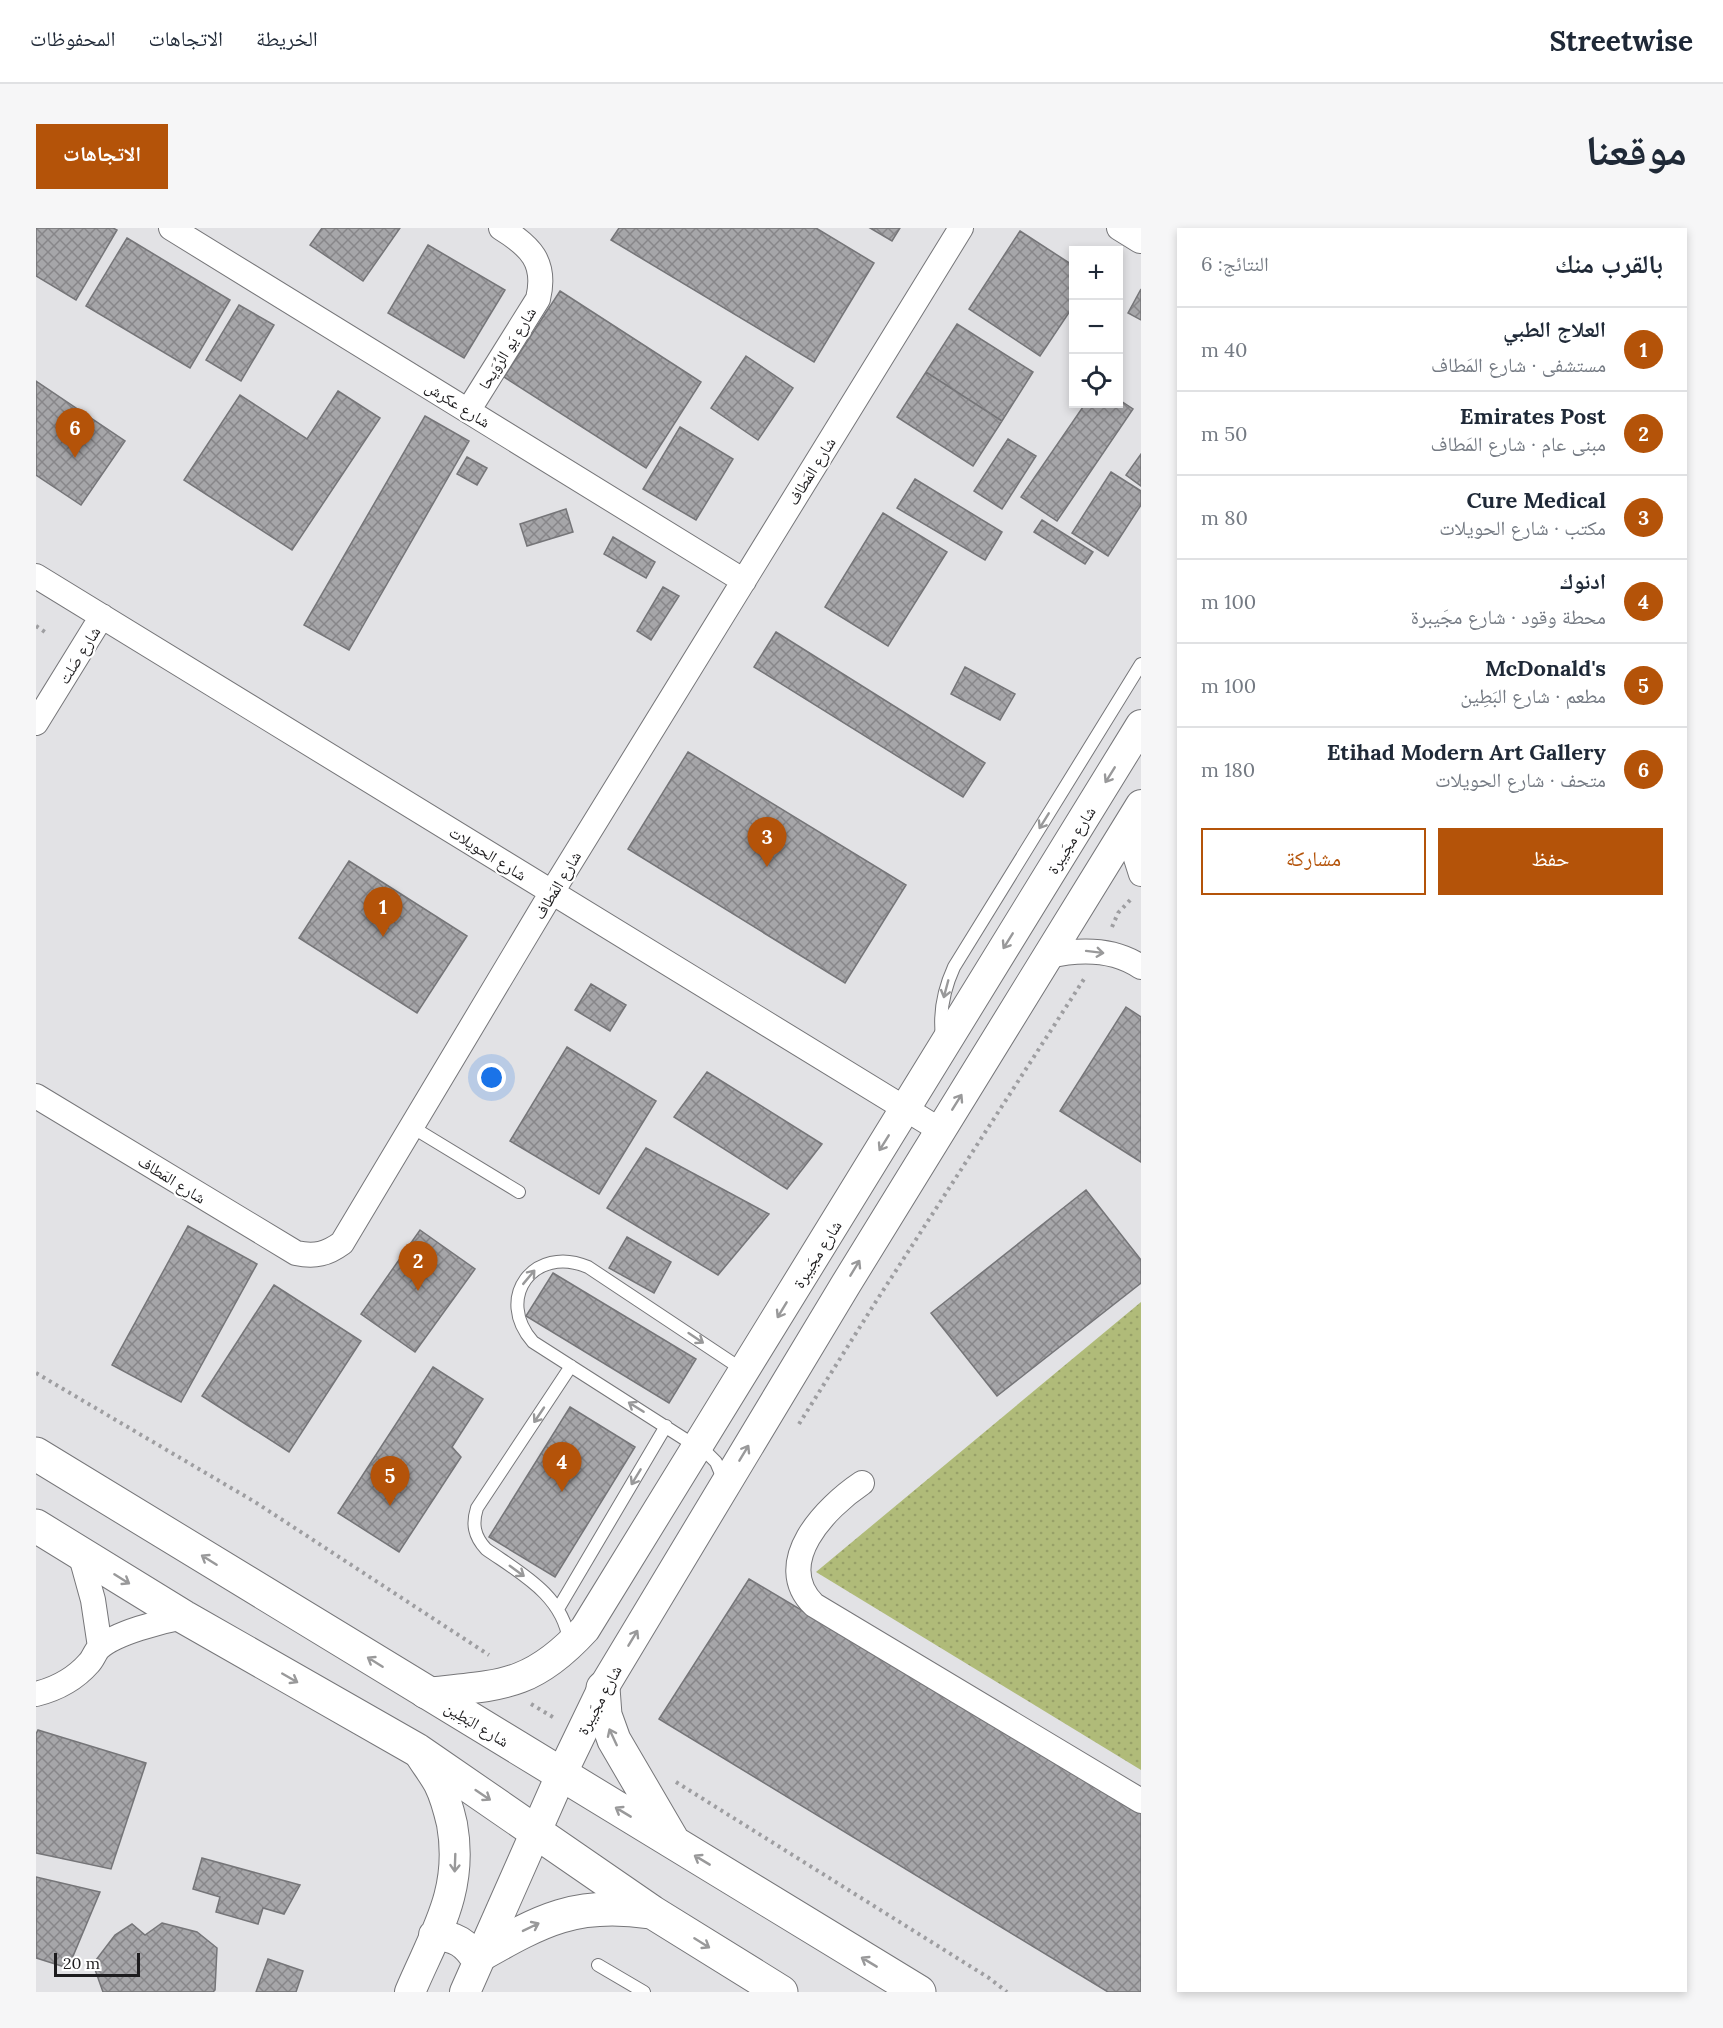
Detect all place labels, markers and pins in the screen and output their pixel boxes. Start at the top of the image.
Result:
pin: 6 [56,408,94,458]
pin: 3 [748,818,786,867]
pin: 1 [364,888,402,937]
pin: 2 [398,1242,437,1291]
pin: 4 [542,1442,582,1492]
pin: 5 [370,1456,410,1506]

